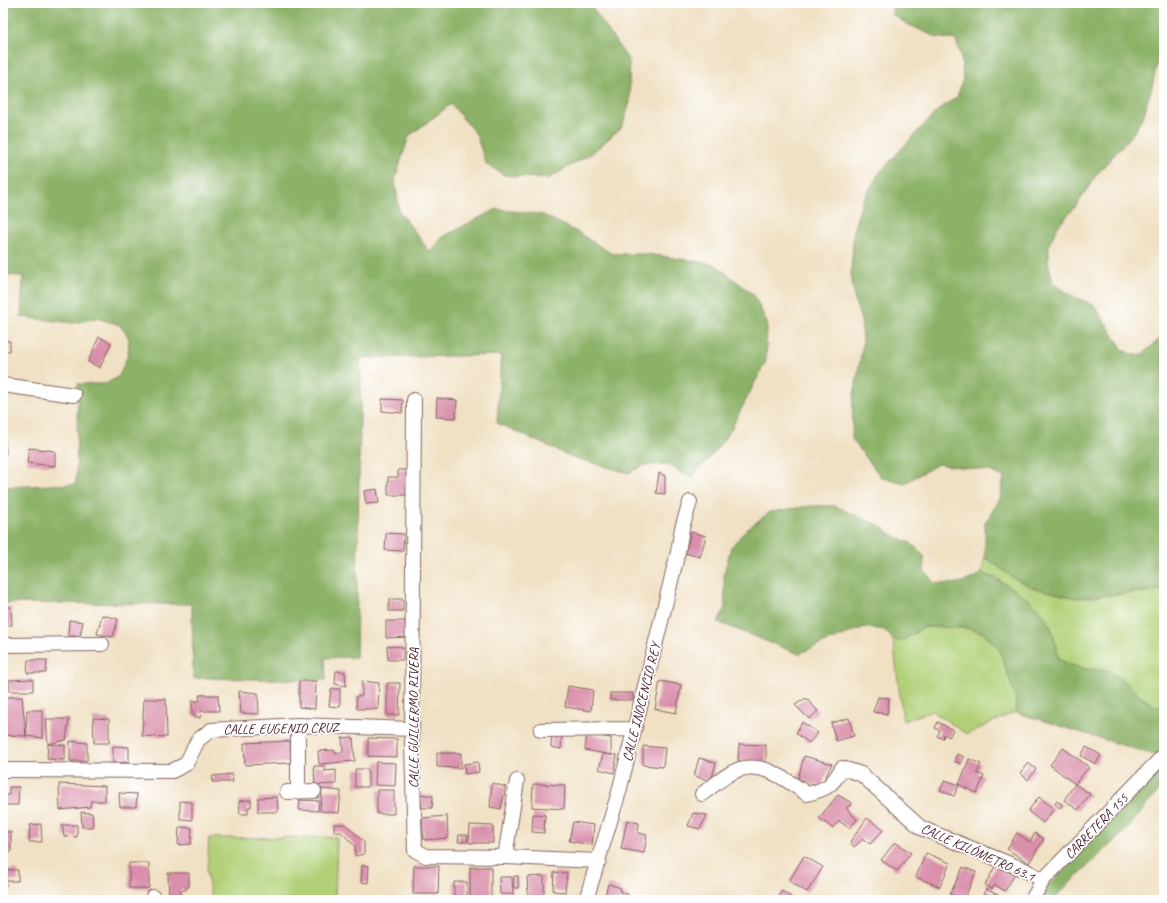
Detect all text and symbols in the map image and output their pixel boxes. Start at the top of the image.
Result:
street label: CALLE INOCENCIO REY [619,639,665,763]
street label: CALLE GUILLERMO RIVERA [405,647,422,788]
street label: CALLE EUGENIO CRUZ [223,719,341,738]
street label: CARRETERA 155 [1061,790,1132,863]
street label: CALLE KILÓMETRO 63.1 [918,820,1038,885]

